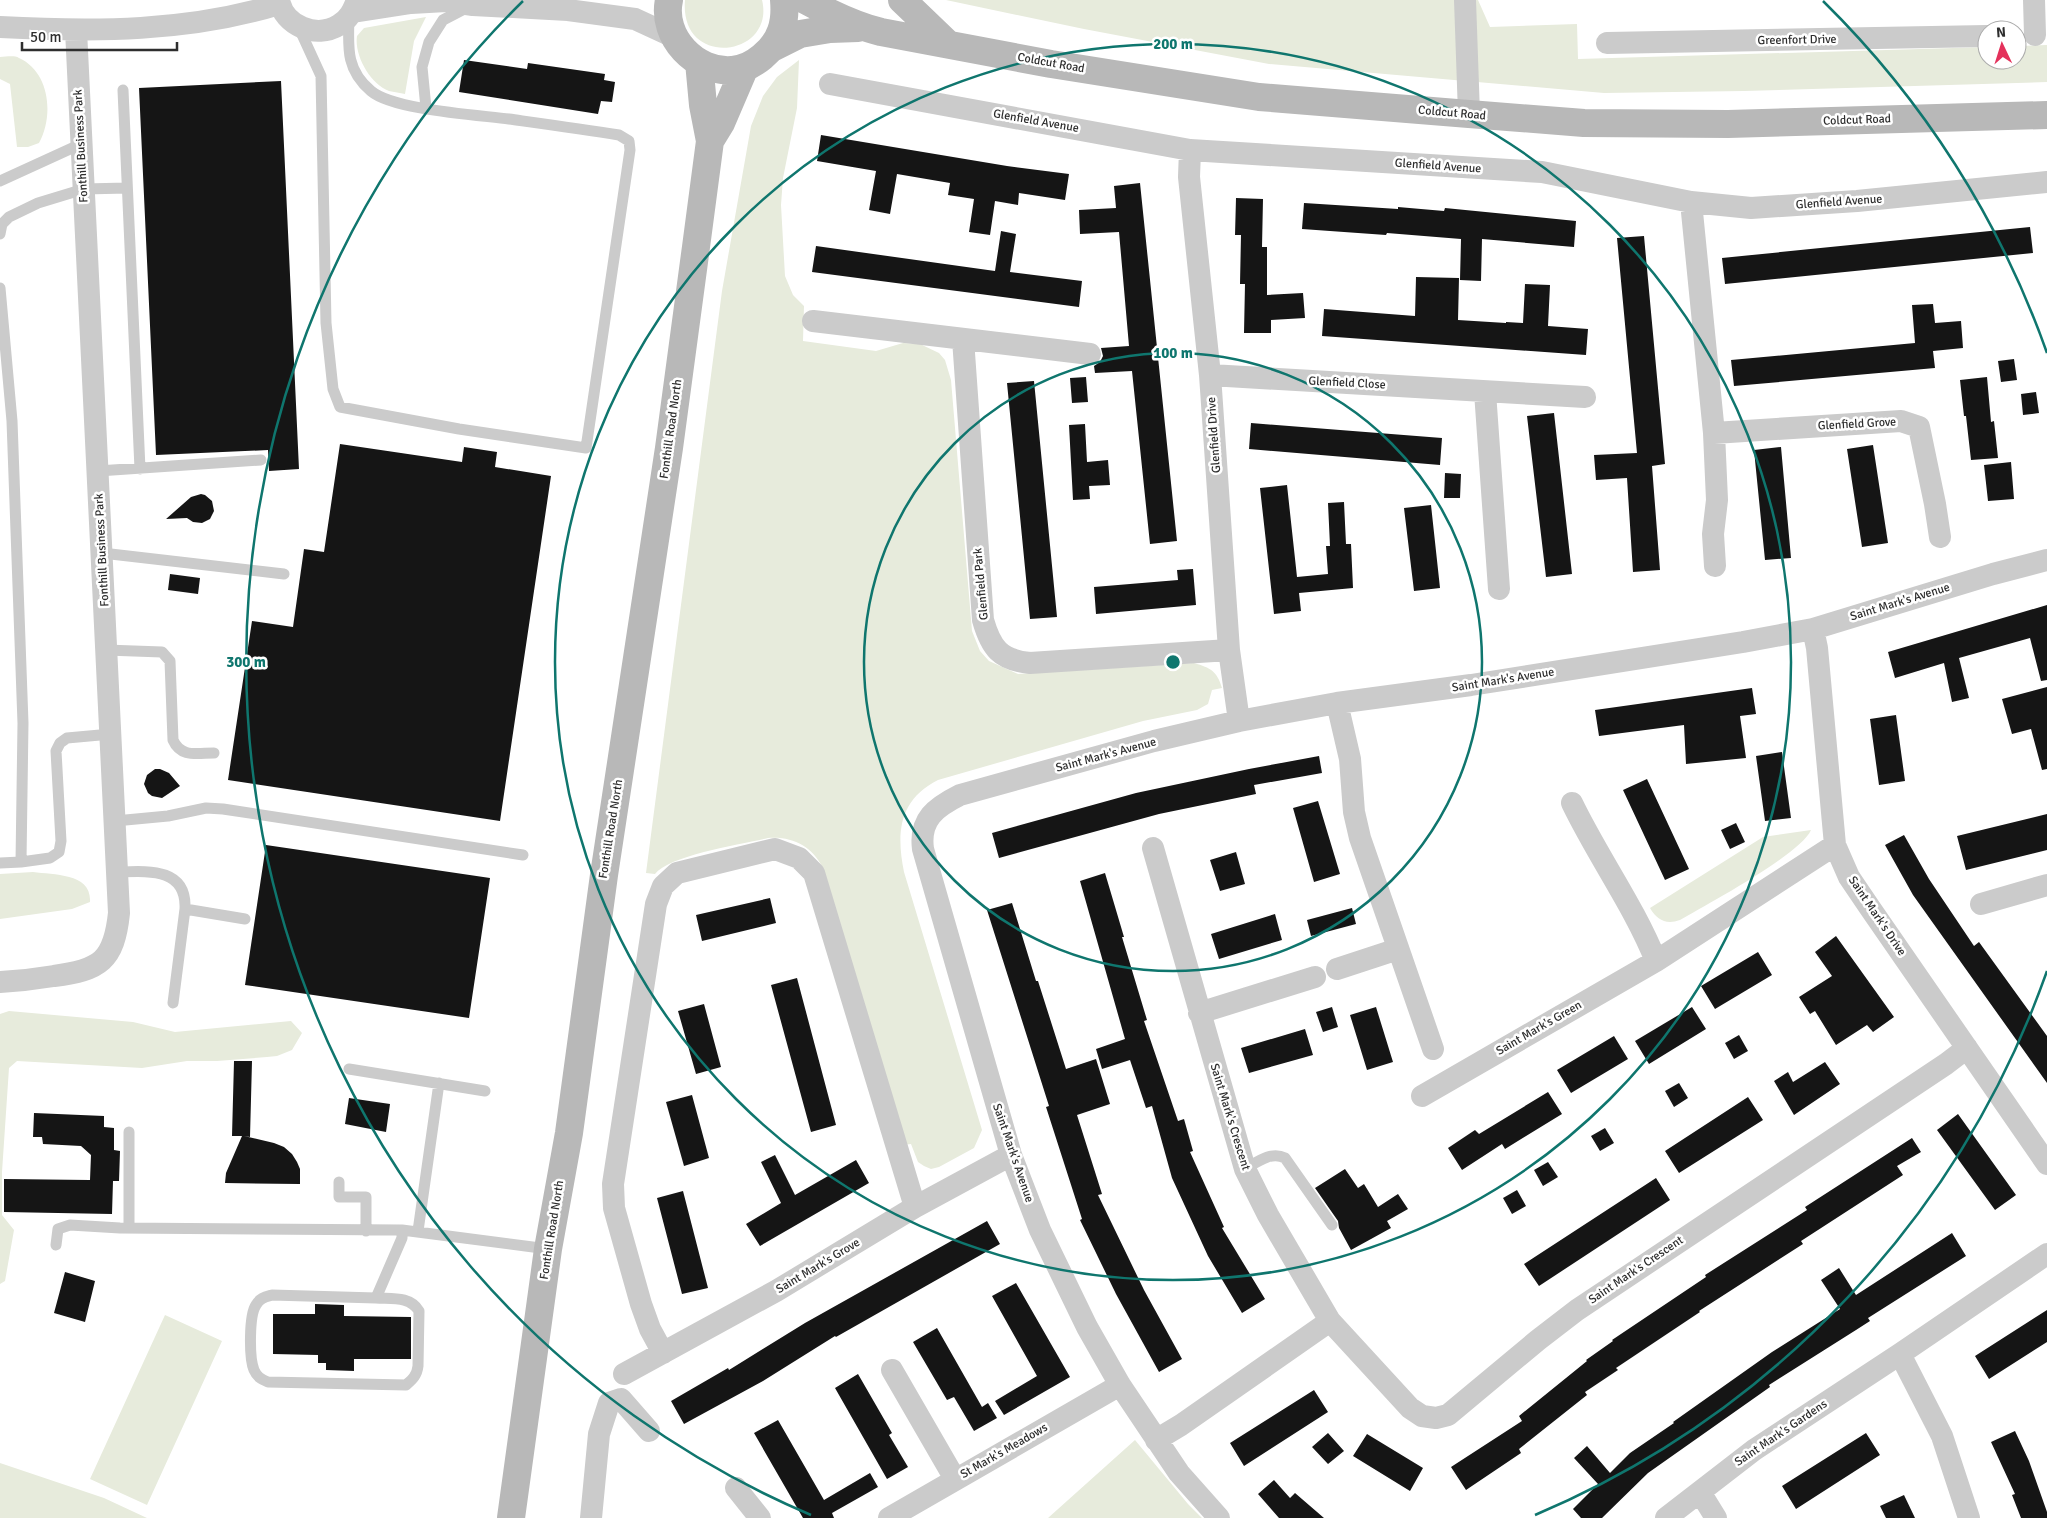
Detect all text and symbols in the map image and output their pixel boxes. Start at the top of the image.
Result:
scale bar [22,20,178,52]
north arrow [1977,20,2027,70]
text: N [1996,24,2007,41]
text: 50 m [30,28,61,46]
street label: Greenfort Drive [1757,32,1837,48]
text: 200 m [1153,35,1193,53]
street label: Coldcut Road [1016,50,1086,76]
street label: Fonthill Business Park [71,89,91,203]
street label: Coldcut Road [1417,103,1487,123]
street label: Glenfield Avenue [992,106,1080,136]
street label: Coldcut Road [1823,111,1891,129]
street label: Glenfield Avenue [1394,155,1482,177]
street label: Glenfield Avenue [1795,191,1883,213]
text: 100 m [1153,344,1193,362]
street label: Glenfield Close [1308,373,1386,393]
street label: Fonthill Road North [657,378,685,480]
street label: Glenfield Drive [1204,397,1224,473]
street label: Glenfield Grove [1817,414,1897,434]
street label: Fonthill Business Park [92,493,112,607]
street label: Glenfield Park [970,547,992,621]
street label: Saint Mark's Avenue [1848,580,1952,624]
text: 300 m [226,653,266,671]
centre of rings [1164,653,1182,671]
street label: Saint Mark's Avenue [1451,664,1555,696]
street label: Saint Mark's Avenue [1054,734,1158,776]
street label: Fonthill Road North [596,778,626,880]
street label: Saint Mark's Drive [1845,873,1909,959]
street label: Saint Mark's Green [1493,997,1585,1059]
street label: Saint Mark's Crescent [1207,1062,1253,1172]
street label: Saint Mark's Avenue [989,1102,1037,1204]
street label: Fonthill Road North [537,1179,567,1281]
street label: Saint Mark's Crescent [1586,1233,1686,1307]
street label: Saint Mark's Grove [773,1235,863,1297]
street label: Saint Mark's Gardens [1732,1397,1830,1469]
street label: St Mark's Meadows [958,1420,1050,1482]

